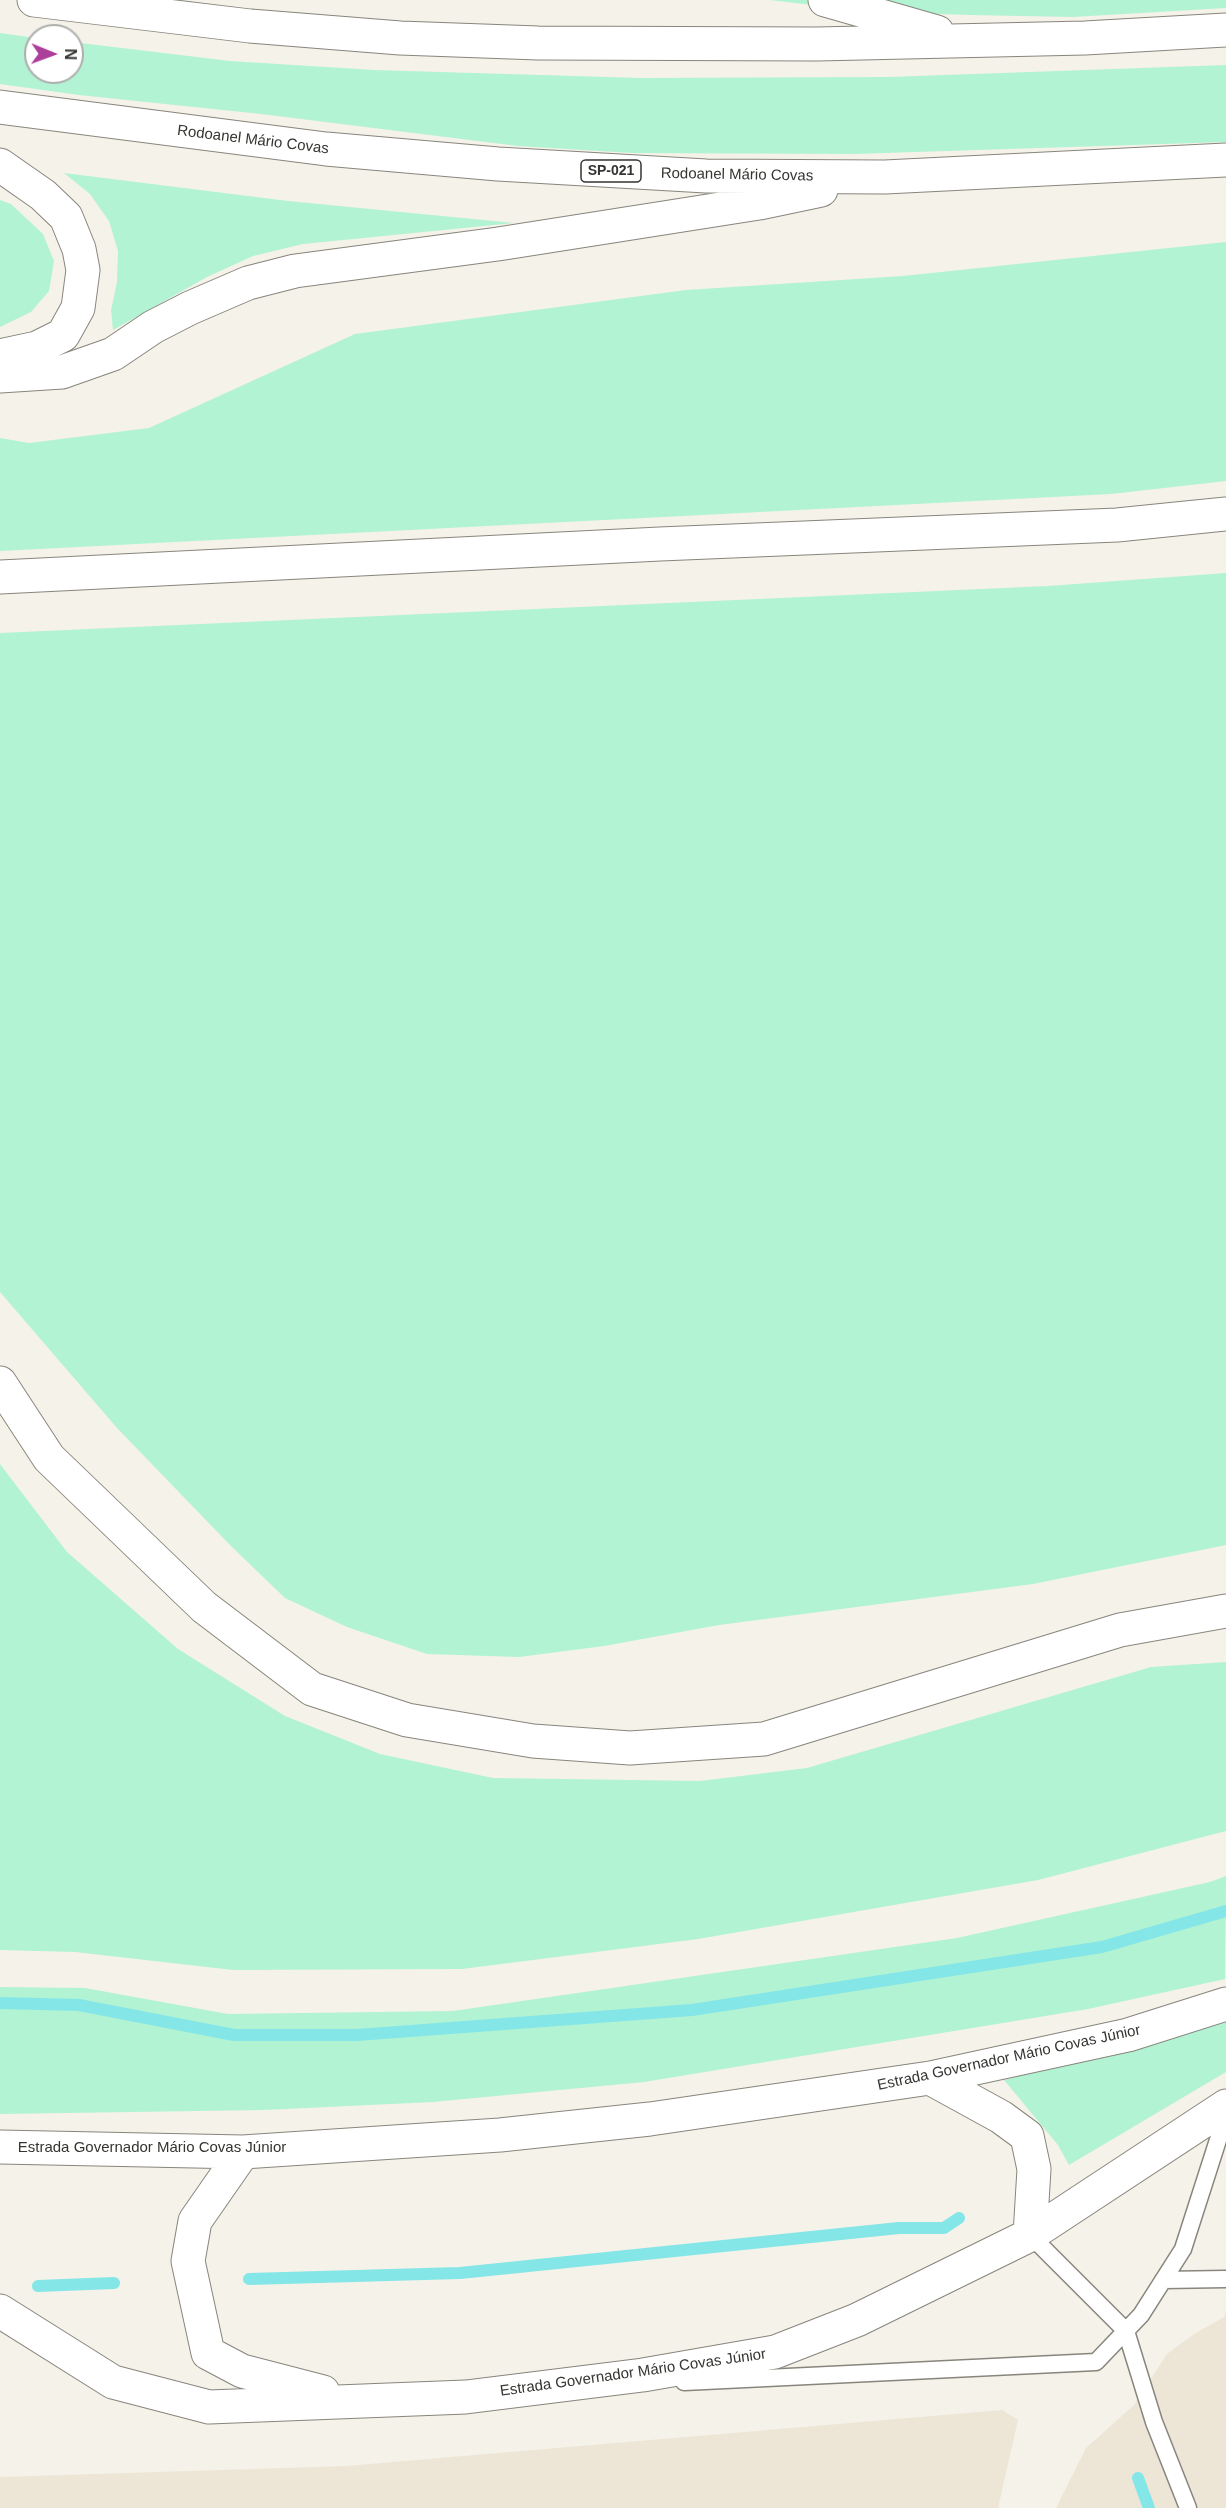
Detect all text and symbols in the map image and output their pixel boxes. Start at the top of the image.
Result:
north arrow [24,24,84,84]
text: N [62,48,79,60]
street label: Rodoanel Mário Covas [176,122,330,158]
road number: SP-021 [581,160,641,182]
street label: Rodoanel Mário Covas [661,165,813,185]
street label: Estrada Governador Mário Covas Júnior [876,2021,1142,2095]
street label: Estrada Governador Mário Covas Júnior [18,2139,286,2157]
street label: Estrada Governador Mário Covas Júnior [499,2345,767,2401]

